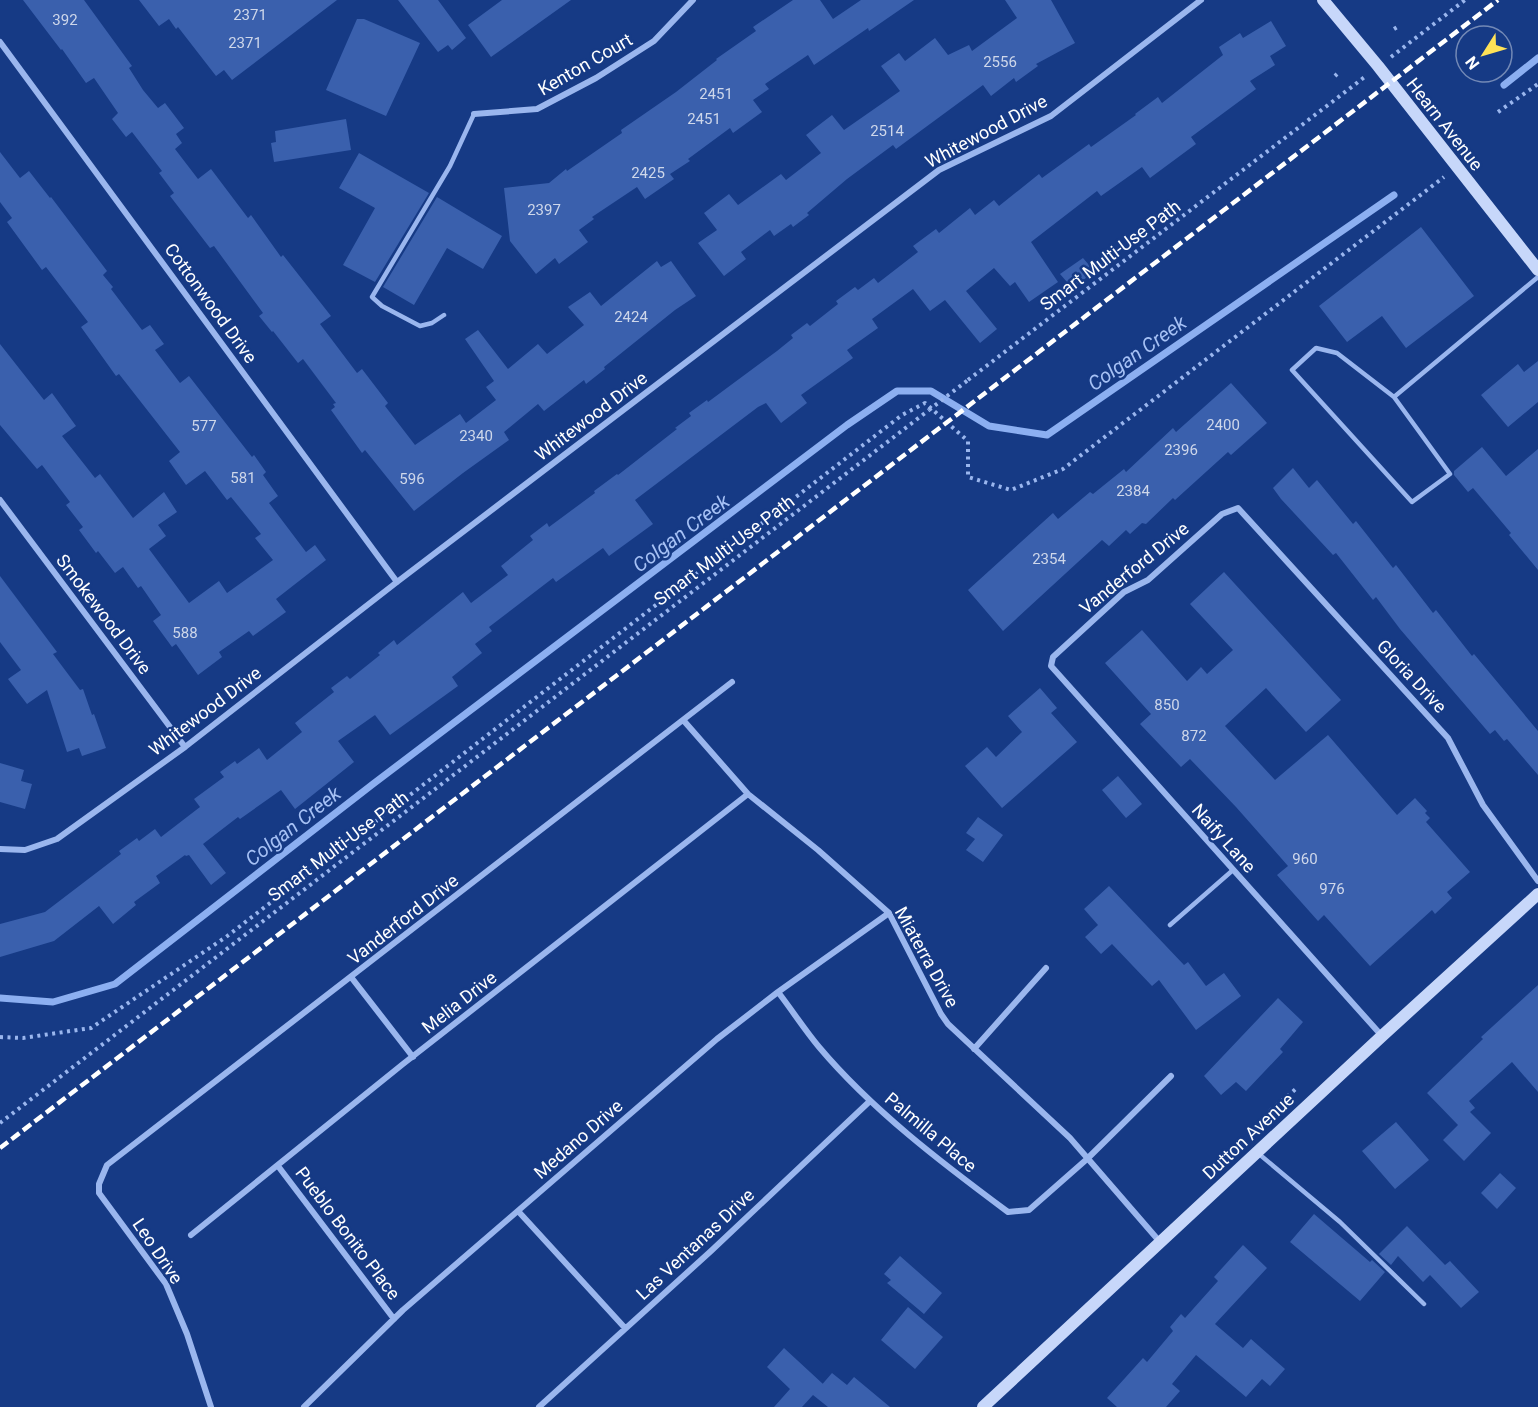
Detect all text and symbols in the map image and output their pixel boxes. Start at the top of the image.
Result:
house number: 2371 [233,6,267,24]
house number: 392 [52,11,78,29]
north arrow [1454,24,1514,84]
street label: Kenton Court [534,29,636,99]
house number: 2371 [228,34,262,52]
text: N [1461,52,1483,73]
house number: 2556 [983,53,1017,71]
street label: Hearn Avenue [1402,74,1488,174]
house number: 2451 [699,85,733,103]
street label: Whitewood Drive [922,90,1050,172]
house number: 2451 [687,110,721,128]
house number: 2514 [870,122,904,140]
house number: 2425 [631,164,665,182]
street label: Smart Multi-Use Path [1036,195,1184,315]
house number: 2397 [527,201,561,219]
street label: Cottonwood Drive [161,239,261,367]
house number: 2424 [614,308,648,326]
water label: Colgan Creek [1083,310,1192,396]
street label: Whitewood Drive [531,367,651,465]
house number: 2400 [1206,416,1240,434]
house number: 577 [191,417,217,435]
house number: 2340 [459,427,493,445]
house number: 2396 [1164,441,1198,459]
house number: 581 [230,469,256,487]
house number: 596 [399,470,425,488]
house number: 2384 [1116,482,1150,500]
water label: Colgan Creek [628,488,735,577]
street label: Smart Multi-Use Path [650,490,798,610]
street label: Vanderford Drive [1075,518,1193,618]
street label: Smokewood Drive [52,550,156,678]
house number: 2354 [1032,550,1066,568]
house number: 588 [172,624,198,642]
street label: Gloria Drive [1373,635,1451,717]
street label: Whitewood Drive [145,662,265,760]
house number: 850 [1154,696,1180,714]
house number: 872 [1181,727,1207,745]
water label: Colgan Creek [240,780,347,871]
street label: Smart Multi-Use Path [264,786,412,906]
street label: Naify Lane [1188,799,1260,877]
house number: 960 [1292,850,1318,868]
street label: Vanderford Drive [344,869,462,969]
house number: 976 [1319,880,1345,898]
street label: Miaterra Drive [891,903,963,1011]
street label: Melia Drive [418,966,500,1038]
street label: Palmilla Place [881,1088,981,1176]
street label: Dutton Avenue [1198,1088,1298,1184]
street label: Medano Drive [529,1095,627,1183]
street label: Pueblo Bonito Place [291,1162,405,1304]
street label: Las Ventanas Drive [632,1184,758,1304]
street label: Leo Drive [128,1214,188,1288]

